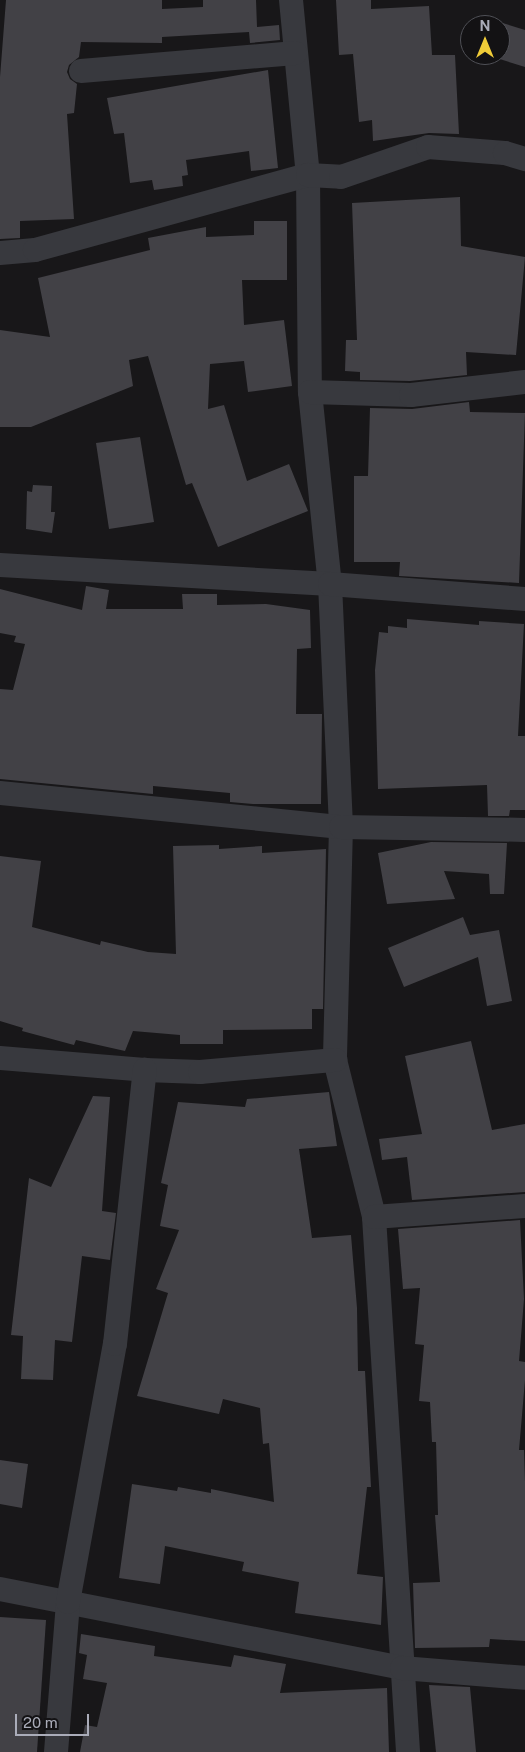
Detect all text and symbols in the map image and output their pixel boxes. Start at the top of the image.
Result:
north arrow [460,15,510,65]
text: N [480,18,490,34]
scale bar [18,1704,91,1736]
text: 20 m [23,1714,58,1731]

